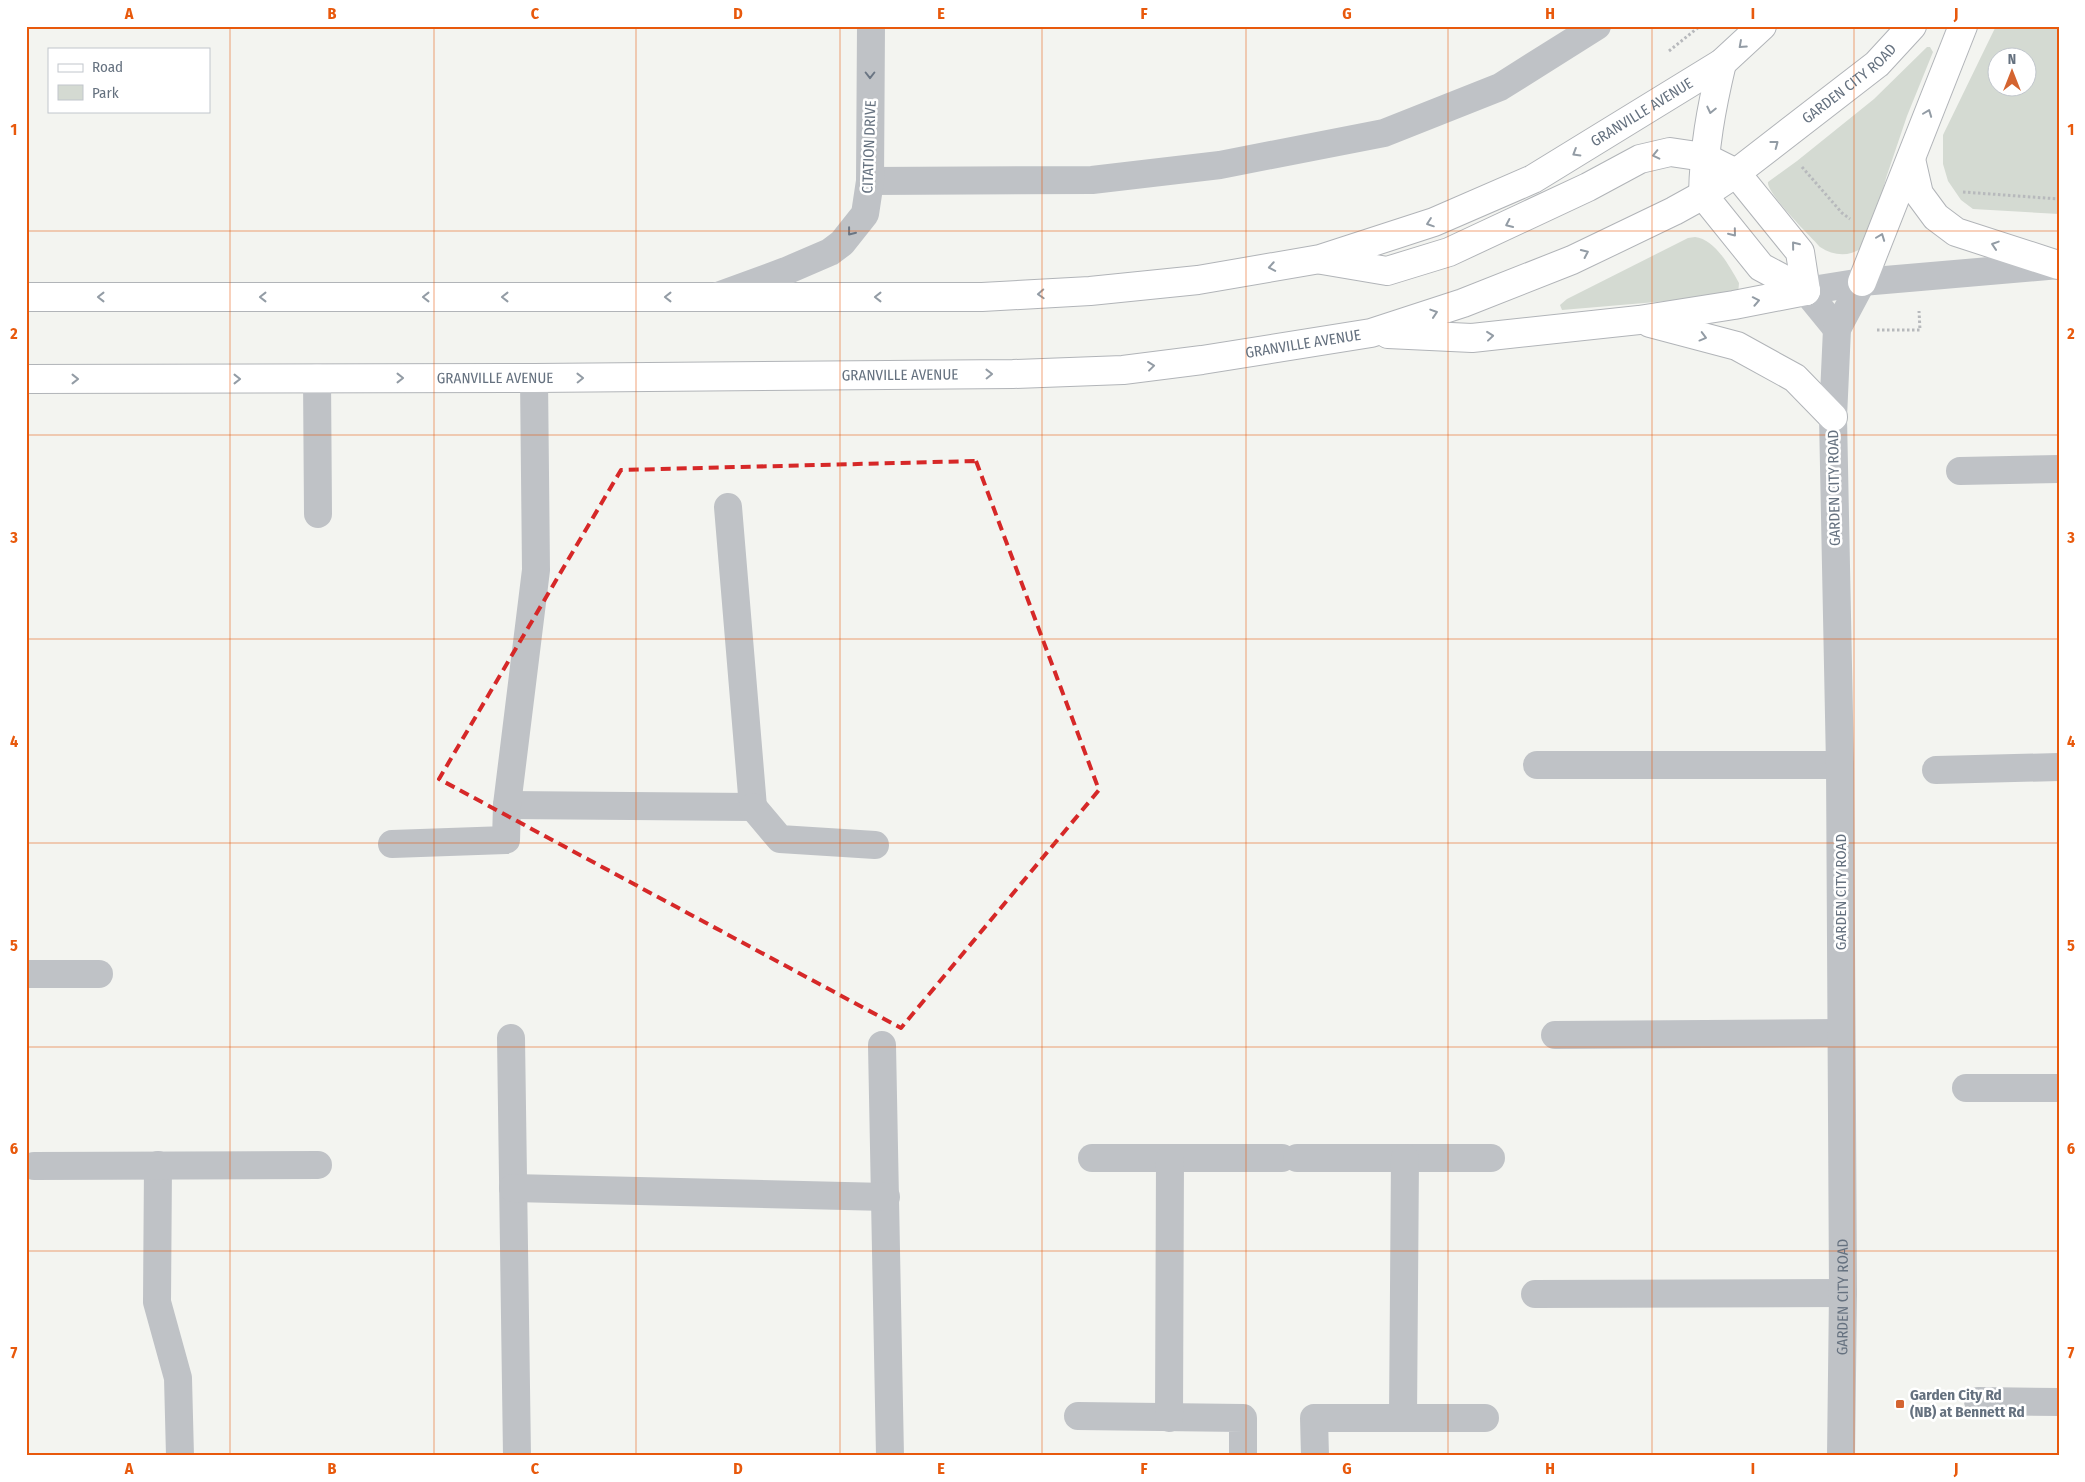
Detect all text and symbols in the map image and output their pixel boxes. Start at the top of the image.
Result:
text: A [124,4,134,23]
text: B [328,4,337,23]
text: C [531,4,540,23]
text: D [733,4,743,23]
text: E [937,4,945,23]
text: F [1140,4,1148,23]
text: G [1342,4,1352,23]
text: H [1545,4,1555,23]
text: I [1751,4,1755,23]
text: J [1953,4,1958,23]
one-way arrow [1738,39,1747,48]
street label: GARDEN CITY ROAD [1799,40,1900,128]
legend [48,48,210,112]
north arrow [1988,48,2038,98]
text: N [2008,51,2016,68]
text: Road [92,58,123,76]
one-way arrow [865,72,875,79]
street label: GRANVILLE AVENUE [1587,74,1696,150]
text: Park [92,84,119,102]
street label: CITATION DRIVE [858,100,880,194]
one-way arrow [1706,105,1717,114]
one-way arrow [1922,109,1933,118]
text: 1 [11,120,17,139]
text: 1 [2068,120,2074,139]
one-way arrow [1769,141,1778,149]
one-way arrow [1572,147,1581,157]
one-way arrow [1651,149,1660,160]
one-way arrow [1426,218,1434,228]
one-way arrow [1505,218,1514,228]
one-way arrow [848,226,856,235]
one-way arrow [1728,227,1736,236]
one-way arrow [1875,233,1885,241]
one-way arrow [1991,241,2000,251]
one-way arrow [1792,242,1800,251]
one-way arrow [1580,249,1589,259]
one-way arrow [1267,262,1276,272]
one-way arrow [1037,288,1045,299]
one-way arrow [97,292,104,302]
one-way arrow [259,292,267,302]
one-way arrow [422,292,430,302]
one-way arrow [501,292,509,302]
one-way arrow [664,292,672,302]
one-way arrow [874,292,882,302]
one-way arrow [1752,296,1761,307]
one-way arrow [1430,308,1438,318]
text: 2 [9,324,18,343]
text: 2 [2066,324,2075,343]
street label: GRANVILLE AVENUE [1244,326,1362,362]
one-way arrow [1486,331,1494,342]
one-way arrow [1699,331,1708,342]
one-way arrow [1147,361,1155,372]
street label: GRANVILLE AVENUE [842,365,958,384]
street label: GRANVILLE AVENUE [437,369,553,387]
one-way arrow [985,369,993,379]
one-way arrow [396,373,404,383]
one-way arrow [576,373,584,383]
one-way arrow [72,374,79,384]
one-way arrow [234,374,242,384]
street label: GARDEN CITY ROAD [1824,430,1844,546]
text: 3 [9,528,18,547]
text: 3 [2066,528,2075,547]
text: 4 [10,732,18,751]
text: 4 [2067,732,2075,751]
street label: GARDEN CITY ROAD [1832,834,1850,950]
text: 5 [10,936,18,955]
text: 5 [2067,936,2075,955]
text: 6 [10,1139,18,1158]
text: 6 [2067,1139,2075,1158]
street label: GARDEN CITY ROAD [1833,1239,1852,1355]
text: 7 [11,1343,18,1362]
text: 7 [2068,1343,2075,1362]
place label: Garden City Rd (NB) at Bennett Rd [1910,1386,2025,1421]
marker: Garden City Rd (NB) at Bennett Rd [1894,1398,1906,1410]
text: A [124,1459,134,1478]
text: B [328,1459,337,1478]
text: C [531,1459,540,1478]
text: D [733,1459,743,1478]
text: E [937,1459,945,1478]
text: F [1140,1459,1148,1478]
text: G [1342,1459,1352,1478]
text: H [1545,1459,1555,1478]
text: I [1751,1459,1755,1478]
text: J [1953,1459,1958,1478]

